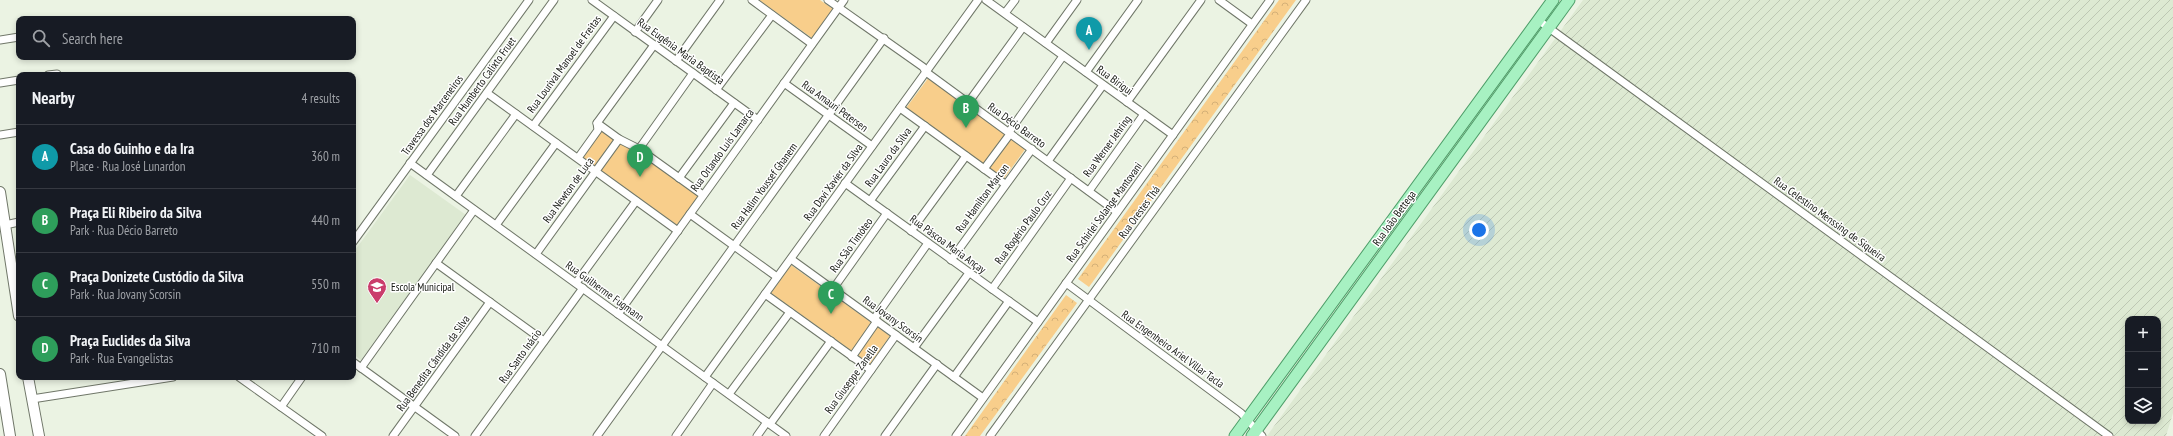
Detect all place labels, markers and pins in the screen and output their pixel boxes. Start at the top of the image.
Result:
pin: A [1076,17,1102,50]
pin: B [953,95,979,128]
pin: D [627,144,653,177]
school or university icon: Escola Municipal [366,276,388,304]
place label: Escola Municipal [391,280,455,294]
pin: C [818,281,844,314]

